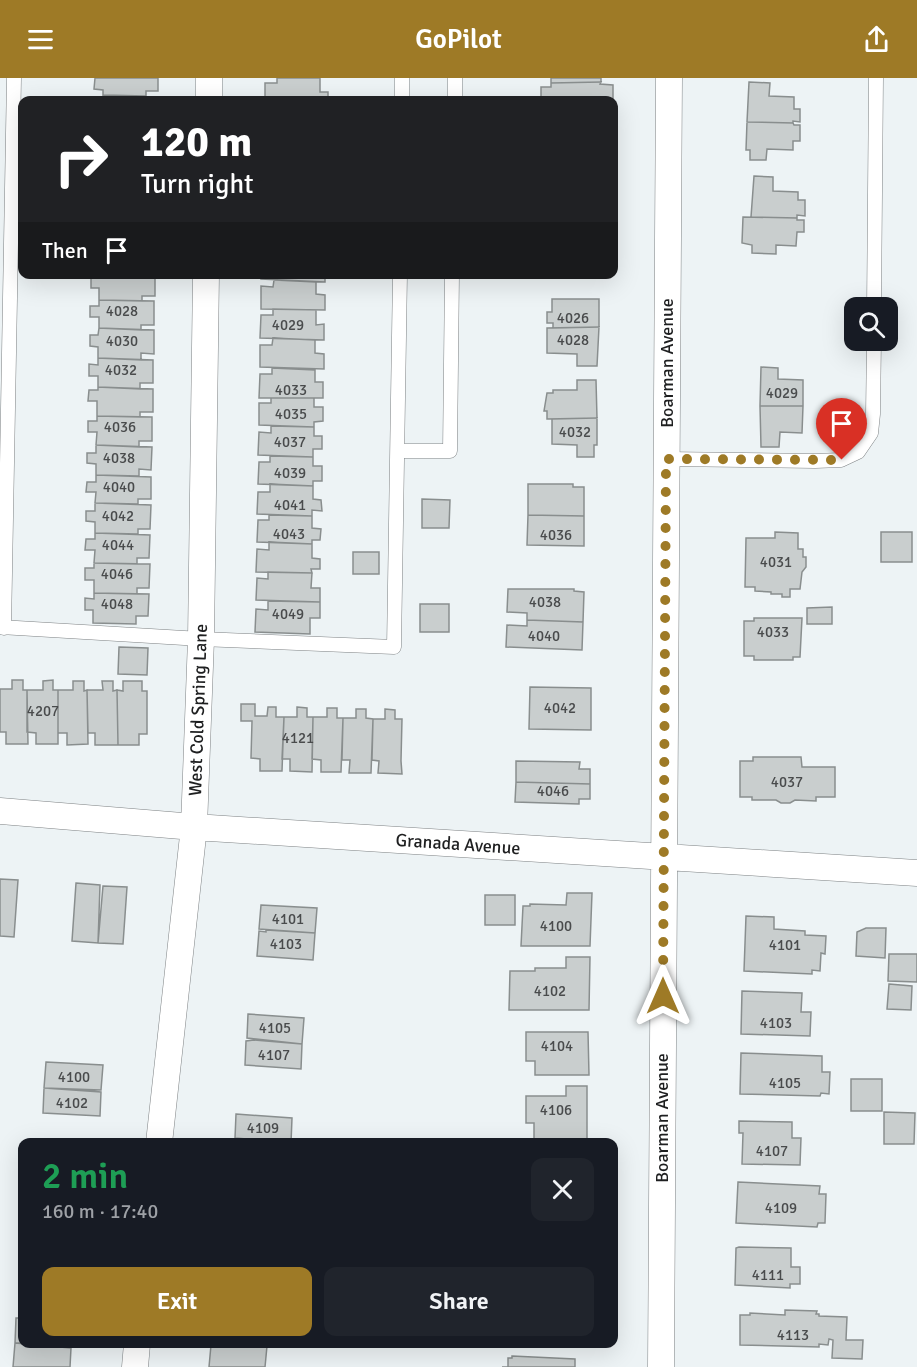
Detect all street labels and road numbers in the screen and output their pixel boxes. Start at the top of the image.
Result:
street label: Boarman Avenue [656,298,678,428]
street label: West Cold Spring Lane [184,624,212,796]
street label: Granada Avenue [395,829,521,859]
street label: Boarman Avenue [651,1053,673,1183]

